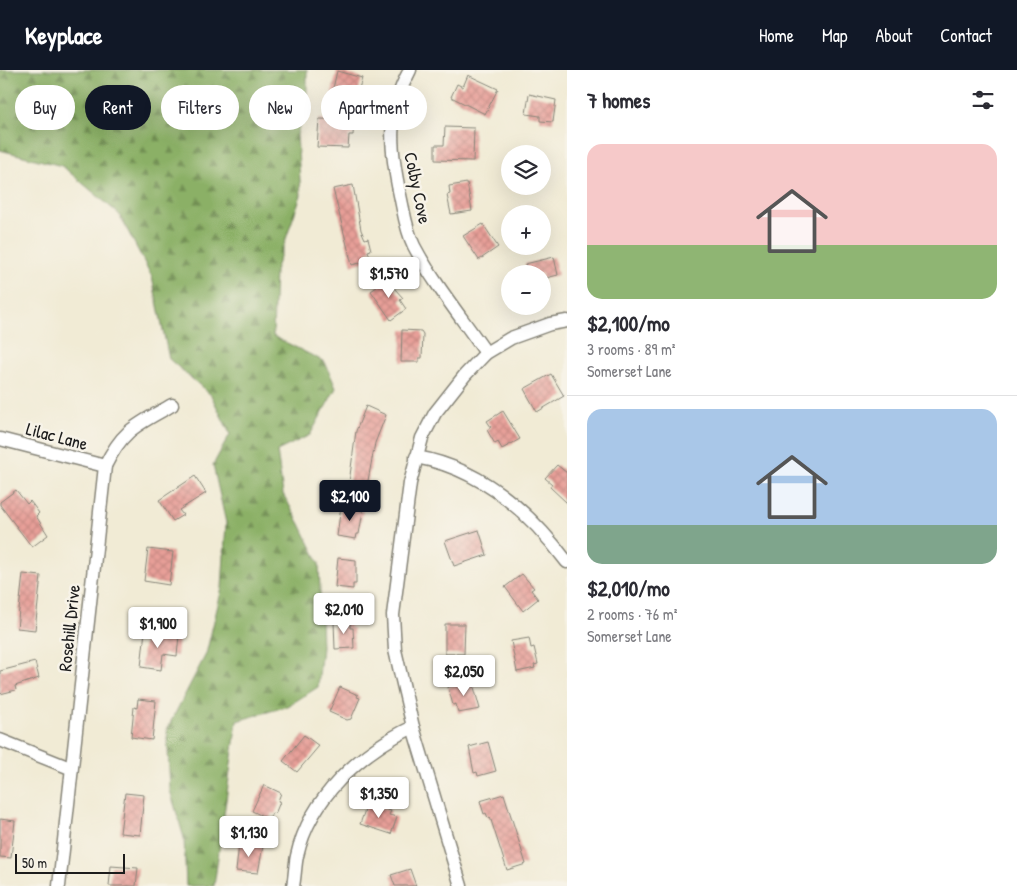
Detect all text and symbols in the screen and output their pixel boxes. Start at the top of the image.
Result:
text: Keyplace [25,19,102,51]
text: Home [759,23,794,48]
text: Map [822,23,847,48]
text: About [875,23,912,48]
text: Contact [940,23,992,48]
chip: Buy [15,85,75,130]
chip: Rent [85,85,151,130]
chip: Filters [161,85,239,130]
chip: New [249,85,311,130]
chip: Apartment [321,85,427,130]
text: 7 homes [587,86,650,115]
icon: filters [969,86,997,114]
map controls [501,145,551,315]
button: layers [501,145,551,195]
street label: Colby Cove [398,150,438,226]
icon: home [747,176,837,266]
button: + [501,205,551,255]
pin: $1,570 [348,256,430,299]
text: $1,570 [369,262,409,284]
button: − [501,265,551,315]
text: $2,100/mo [587,309,670,338]
text: 3 rooms · 89 m² [587,338,676,360]
text: Somerset Lane [587,360,672,382]
street label: Lilac Lane [23,416,91,456]
icon: home [747,442,837,532]
pin: $2,100 [309,480,391,522]
text: $2,100 [331,485,369,507]
text: $2,010/mo [587,574,670,603]
street label: Rosehill Drive [52,583,86,673]
pin: $2,010 [303,592,385,635]
text: $2,010 [325,598,363,620]
text: 2 rooms · 76 m² [587,603,677,625]
pin: $1,900 [117,606,199,649]
text: $1,900 [139,612,177,634]
text: Somerset Lane [587,625,672,647]
pin: $2,050 [423,654,505,697]
text: $2,050 [444,660,484,682]
pin: $1,350 [338,776,420,819]
text: $1,350 [360,782,398,804]
pin: $1,130 [208,816,290,858]
text: $1,130 [230,821,268,843]
scale bar [15,851,125,874]
text: 50 m [22,853,47,872]

